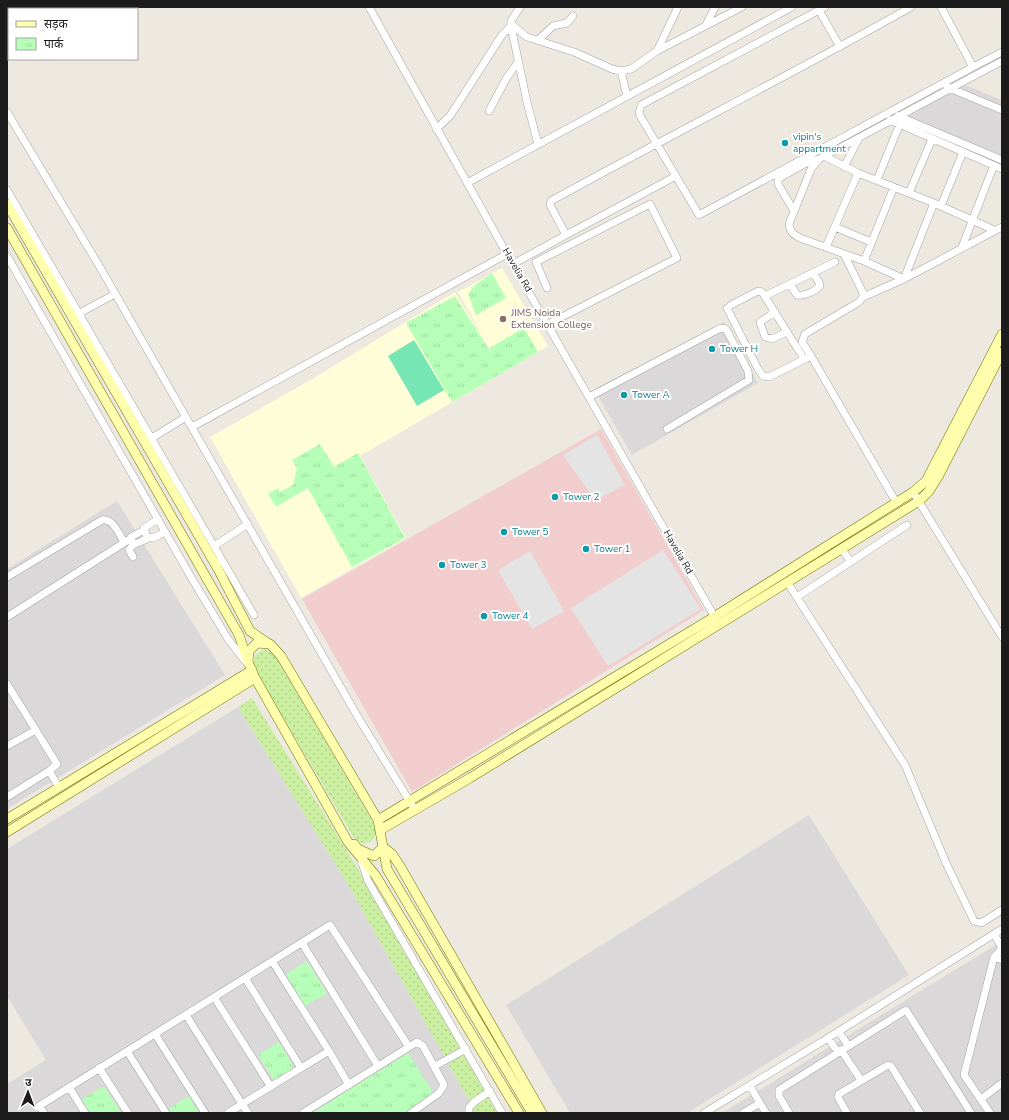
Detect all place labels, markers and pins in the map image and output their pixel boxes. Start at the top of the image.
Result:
place label: vipin's appartment [793,130,846,156]
marker: vipin's appartment [780,138,790,148]
place label: JIMS Noida Extension College [510,306,592,332]
marker: JIMS Noida Extension College [498,314,508,324]
place label: Tower H [720,342,758,356]
marker: Tower H [707,344,717,354]
place label: Tower A [632,388,671,402]
marker: Tower A [619,390,629,400]
place label: Tower 2 [563,490,600,504]
marker: Tower 2 [550,492,560,502]
place label: Tower 5 [512,525,549,539]
marker: Tower 5 [499,527,509,537]
place label: Tower 1 [594,542,631,556]
marker: Tower 1 [581,544,591,554]
place label: Tower 3 [450,558,487,572]
marker: Tower 3 [437,560,447,570]
place label: Tower 4 [492,609,529,623]
marker: Tower 4 [479,611,489,621]

